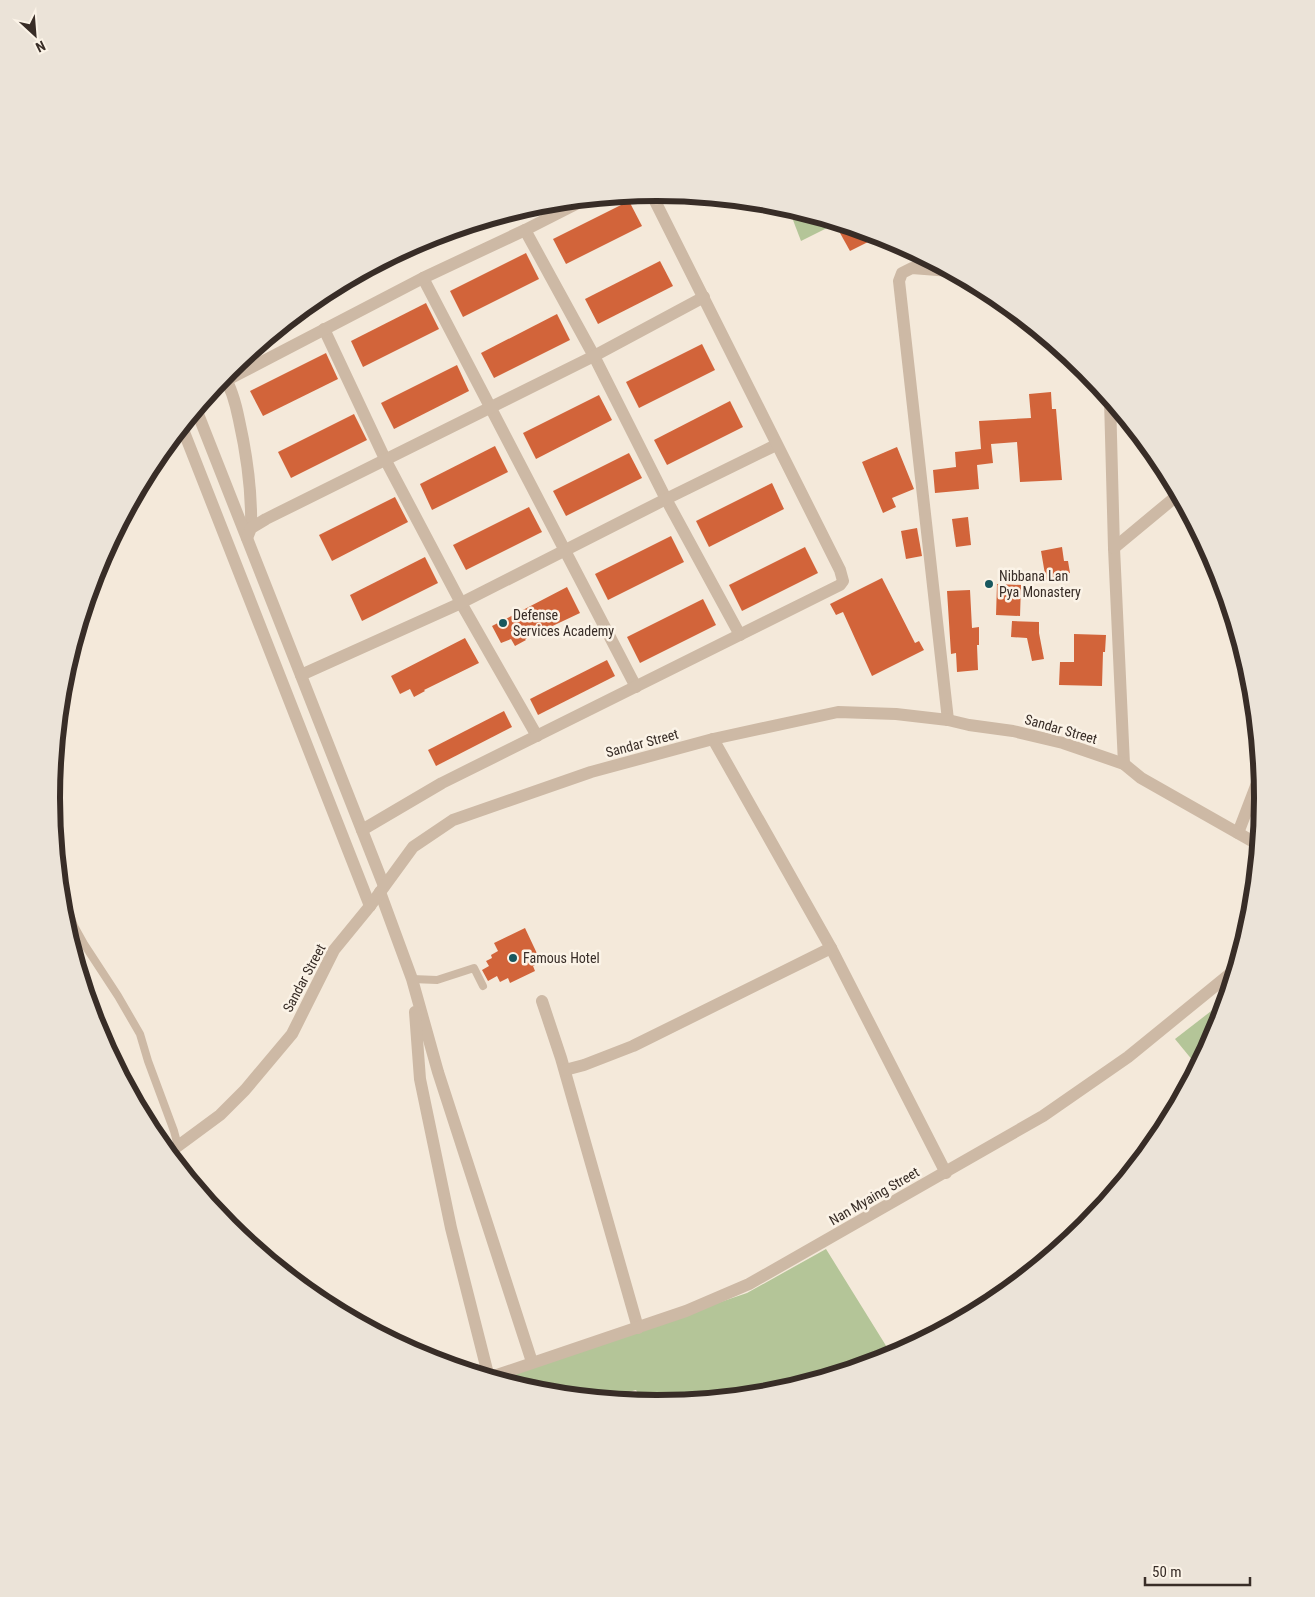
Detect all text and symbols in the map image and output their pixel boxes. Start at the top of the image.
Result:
north arrow [10,10,60,60]
text: N [33,38,48,56]
place label: Nibbana Lan Pya Monastery [999,568,1081,600]
marker: Nibbana Lan Pya Monastery [983,578,995,590]
place label: Defense Services Academy [513,607,614,639]
marker: Defense Services Academy [497,617,509,629]
street label: Sandar Street [1023,711,1099,747]
street label: Sandar Street [604,726,680,760]
street label: Sandar Street [279,941,329,1015]
place label: Famous Hotel [523,950,600,966]
marker: Famous Hotel [507,952,519,964]
street label: Nan Myaing Street [826,1164,922,1228]
scale bar [1145,1554,1250,1586]
text: 50 m [1152,1563,1182,1581]

